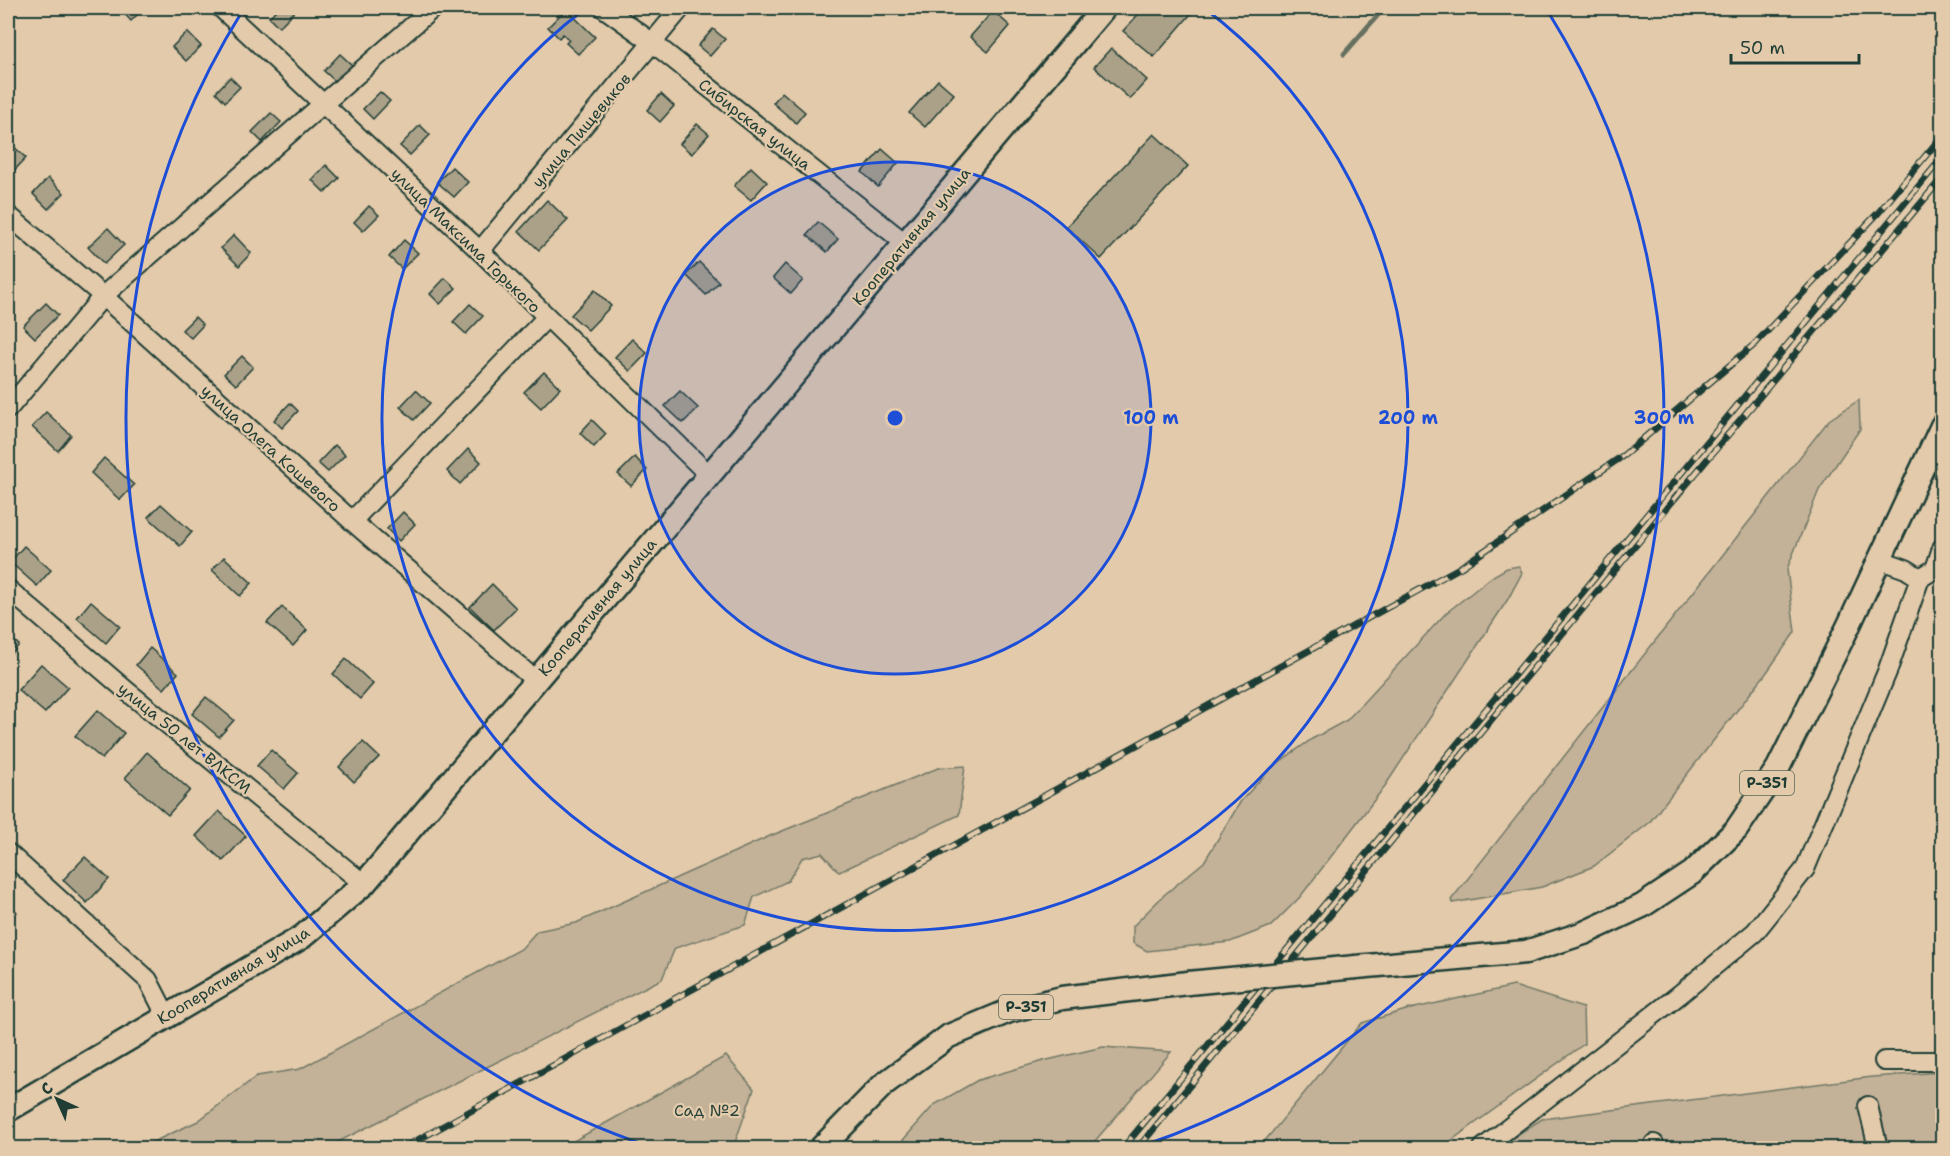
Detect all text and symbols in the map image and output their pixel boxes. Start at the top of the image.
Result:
scale bar [1731,27,1858,65]
text: 50 m [1740,36,1785,60]
street label: улица Пищевиков [527,69,635,192]
street label: Сибирская улица [694,74,815,175]
street label: улица Максима Горького [386,163,545,318]
street label: Кооперативная улица [847,163,975,310]
street label: улица Олега Кошевого [196,380,345,517]
text: 100 m [1123,406,1179,430]
text: 200 m [1378,406,1439,430]
text: 300 m [1634,406,1695,430]
centre of rings [885,408,905,428]
street label: Кооперативная улица [533,534,661,681]
street label: улица 50 лет ВЛКСМ [114,678,256,799]
road number: Р-351 [1740,771,1794,795]
street label: Кооперативная улица [153,922,313,1029]
road number: Р-351 [999,995,1053,1019]
north arrow [27,1069,87,1129]
text: С [36,1078,58,1100]
park label: Сад №2 [674,1100,740,1121]

